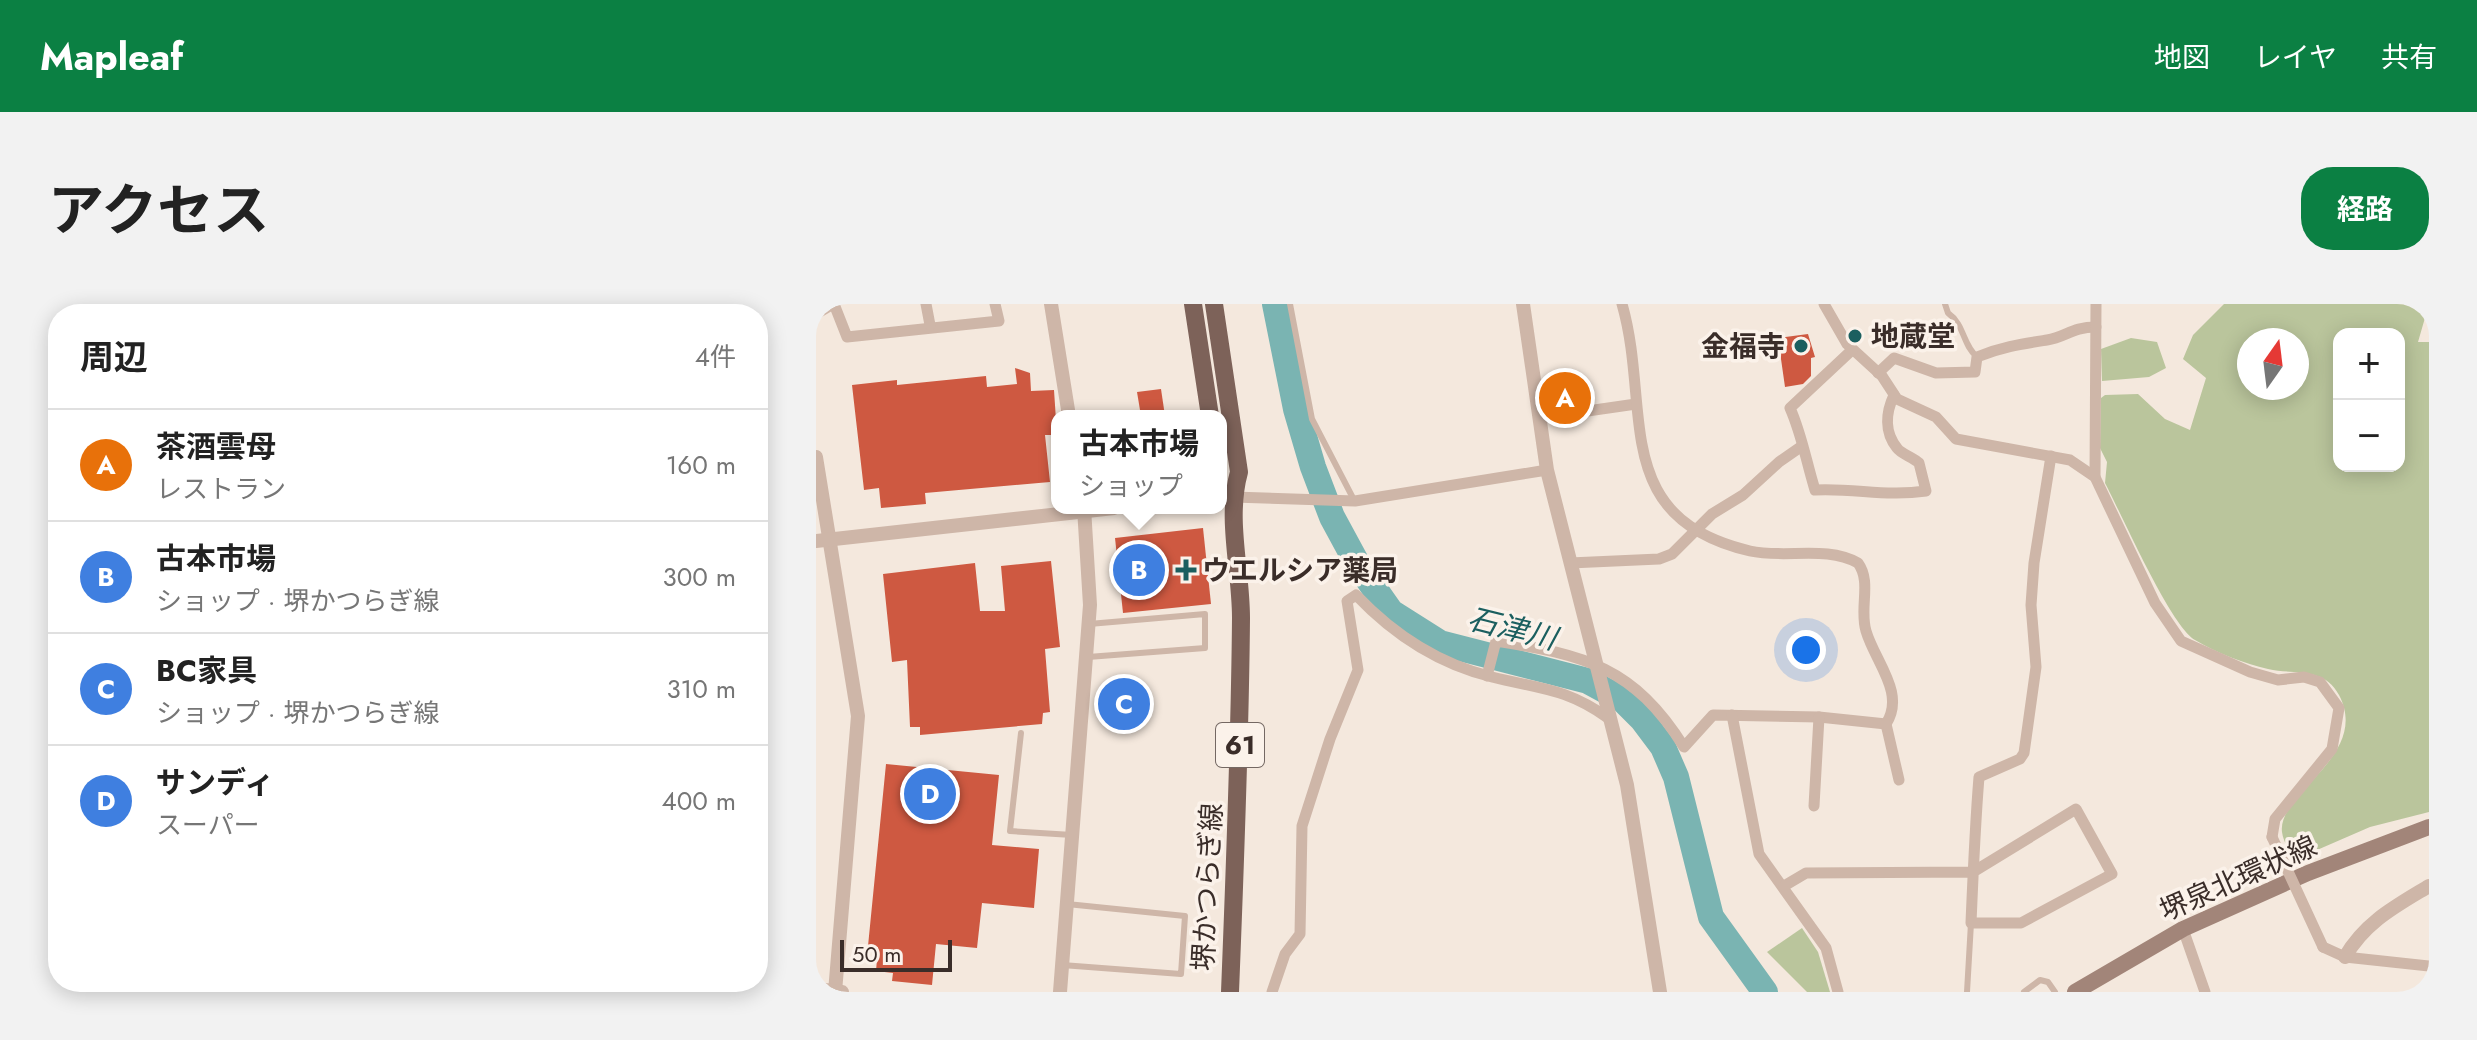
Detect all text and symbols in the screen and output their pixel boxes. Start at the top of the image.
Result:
text: Mapleaf [40,29,183,84]
text: 地図 [2154,37,2210,78]
text: レイヤ [2254,37,2337,78]
text: 共有 [2381,37,2437,78]
button: 経路 [2301,167,2429,250]
text: アクセス [48,170,269,251]
place label: 地蔵堂 [1871,316,1955,357]
place label: 金福寺 [1701,326,1785,367]
marker: 地蔵堂 [1846,327,1864,345]
north arrow [2237,328,2309,400]
map controls [2333,328,2405,472]
button: + [2333,328,2405,400]
text: 周辺 [80,333,148,382]
marker: 金福寺 [1792,337,1810,355]
text: 4件 [695,338,736,376]
pin: A [1539,368,1591,428]
button: − [2333,400,2405,472]
popup [1051,410,1227,514]
text: 古本市場 [1079,422,1199,465]
text: 茶酒雲母 [156,425,276,468]
text: A [96,446,116,484]
text: 160 m [666,446,736,484]
text: ショップ [1079,467,1183,505]
text: レストラン [156,470,286,508]
text: 古本市場 [156,537,276,580]
pin: B [1113,540,1165,600]
place label: ウエルシア薬局 [1202,550,1398,591]
text: B [97,558,115,596]
text: 300 m [663,558,736,596]
marker: ウエルシア薬局 [1177,561,1195,579]
text: ショップ · 堺かつらぎ線 [156,582,439,620]
water label: 石津川 [1463,597,1564,661]
your location [1786,630,1826,670]
text: BC家具 [156,649,257,692]
text: C [97,670,115,708]
text: 310 m [666,670,736,708]
pin: C [1098,674,1150,734]
text: ショップ · 堺かつらぎ線 [156,694,439,732]
road number: 61 [1216,723,1264,767]
text: サンディ [156,761,274,804]
pin: D [904,764,956,824]
text: D [96,782,116,820]
text: 400 m [662,782,736,820]
street label: 堺かつらぎ線 [1183,802,1232,972]
text: スーパー [156,806,260,844]
street label: 堺泉北環状線 [2153,826,2323,931]
scale bar [840,936,952,972]
text: 50 m [852,938,901,970]

